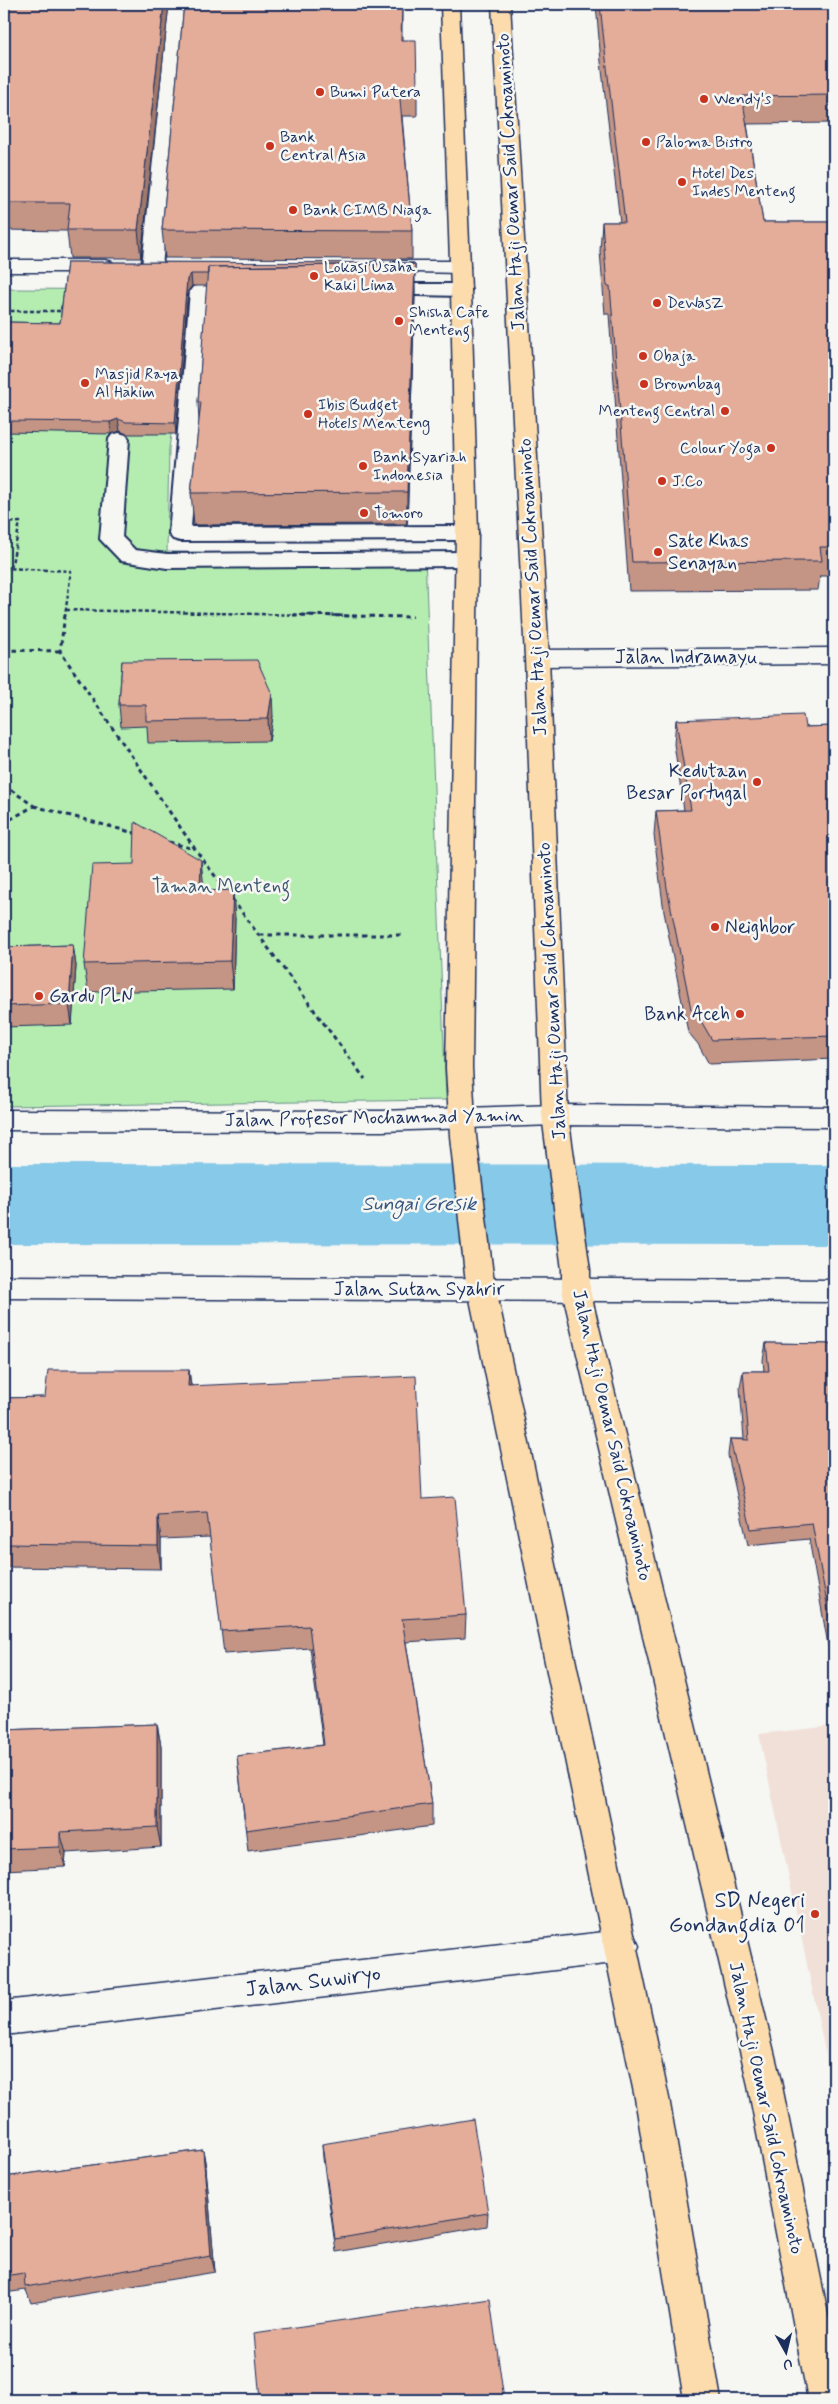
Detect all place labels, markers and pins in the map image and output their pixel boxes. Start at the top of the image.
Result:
place label: Bumi Putera [330,82,421,103]
marker: Bumi Putera [314,86,326,98]
place label: Wendy's [714,89,771,110]
marker: Wendy's [698,93,710,105]
place label: Bank Central Asia [280,127,366,166]
place label: Paloma Bistro [656,132,753,153]
marker: Paloma Bistro [640,136,652,148]
marker: Bank Central Asia [264,140,276,152]
place label: Hotel Des Indes Menteng [692,163,796,203]
marker: Hotel Des Indes Menteng [676,176,688,188]
place label: Bank CIMB Niaga [303,200,432,222]
marker: Bank CIMB Niaga [287,204,299,216]
place label: Lokasi Usaha Kaki Lima [324,257,415,296]
marker: Lokasi Usaha Kaki Lima [308,270,320,282]
place label: DeWasZ [667,293,723,314]
marker: DeWasZ [651,297,663,309]
place label: Shisha Cafe Menteng [409,302,490,342]
marker: Shisha Cafe Menteng [393,315,405,327]
place label: Obaja [653,346,696,367]
marker: Obaja [637,350,649,362]
place label: Masjid Raya Al Hakim [95,364,179,403]
place label: Brownbag [654,374,721,395]
marker: Masjid Raya Al Hakim [79,377,91,389]
marker: Brownbag [638,378,650,390]
place label: Ibis Budget Hotels Menteng [318,395,430,435]
place label: Menteng Central [599,401,715,423]
marker: Menteng Central [719,405,731,417]
marker: Ibis Budget Hotels Menteng [302,408,314,420]
place label: Colour Yoga [680,438,761,460]
marker: Colour Yoga [765,442,777,454]
place label: Bank Syariah Indonesia [373,447,467,486]
marker: Bank Syariah Indonesia [357,460,369,472]
place label: J.Co [672,471,703,492]
marker: J.Co [656,475,668,487]
place label: Tomoro [374,503,423,524]
marker: Tomoro [358,507,370,519]
place label: Sate Khas Senayan [668,529,749,576]
marker: Sate Khas Senayan [652,546,664,558]
place label: Kedutaan Besar Portugal [626,759,747,807]
marker: Kedutaan Besar Portugal [751,776,763,788]
place label: Neighbor [725,915,795,941]
marker: Neighbor [709,921,721,933]
place label: Gardu PLN [49,984,133,1009]
marker: Gardu PLN [33,990,45,1002]
place label: Bank Aceh [644,1002,730,1027]
marker: Bank Aceh [734,1008,746,1020]
place label: SD Negeri Gondangdia 01 [669,1887,805,1943]
marker: SD Negeri Gondangdia 01 [809,1908,821,1920]

